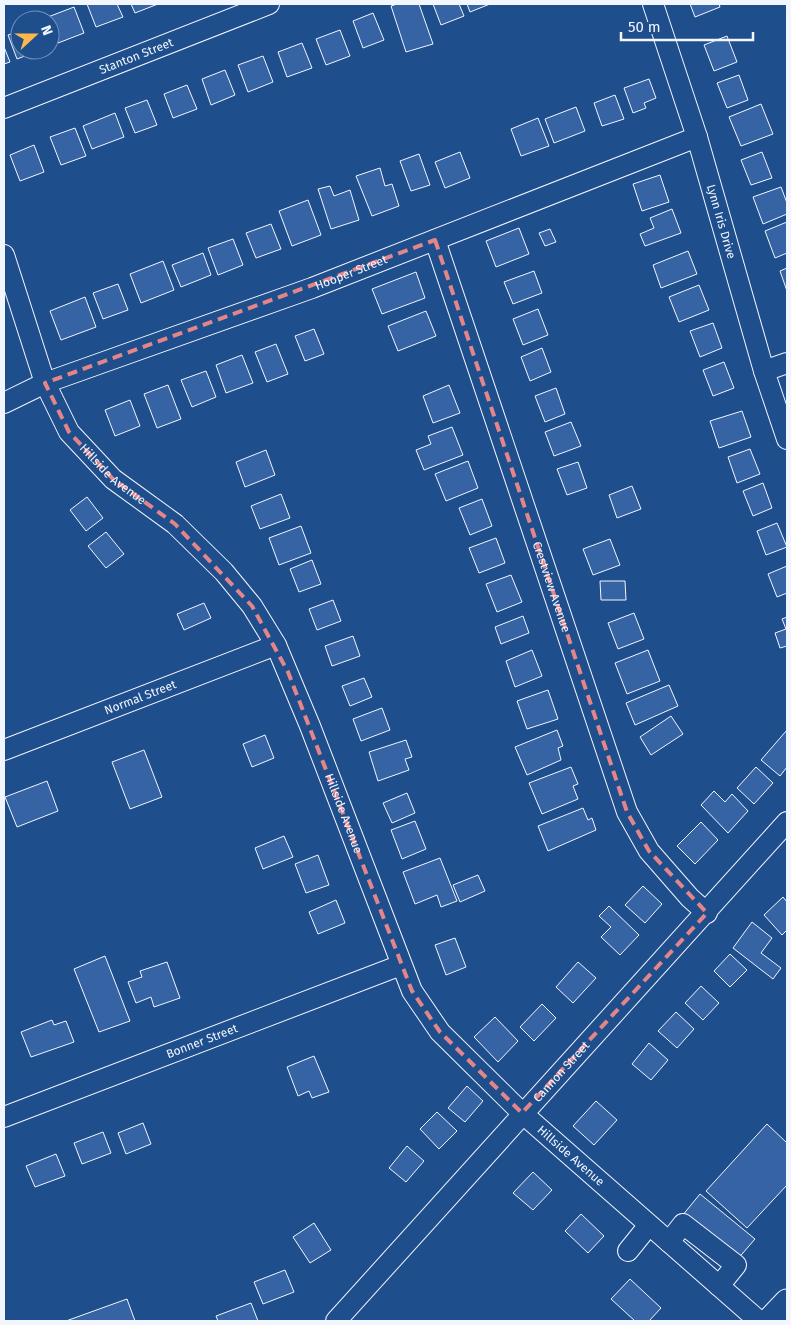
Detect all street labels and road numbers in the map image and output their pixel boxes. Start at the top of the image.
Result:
street label: Stanton Street [97,35,176,77]
street label: Lynn Iris Drive [704,183,739,260]
street label: Hooper Street [313,252,390,293]
street label: Hillside Avenue [77,441,149,507]
street label: Crestview Avenue [530,540,573,634]
street label: Normal Street [102,677,179,718]
street label: Hillside Avenue [322,772,365,855]
street label: Bonner Street [164,1021,240,1061]
street label: Cannon Street [530,1038,593,1105]
street label: Hillside Avenue [534,1123,607,1189]

